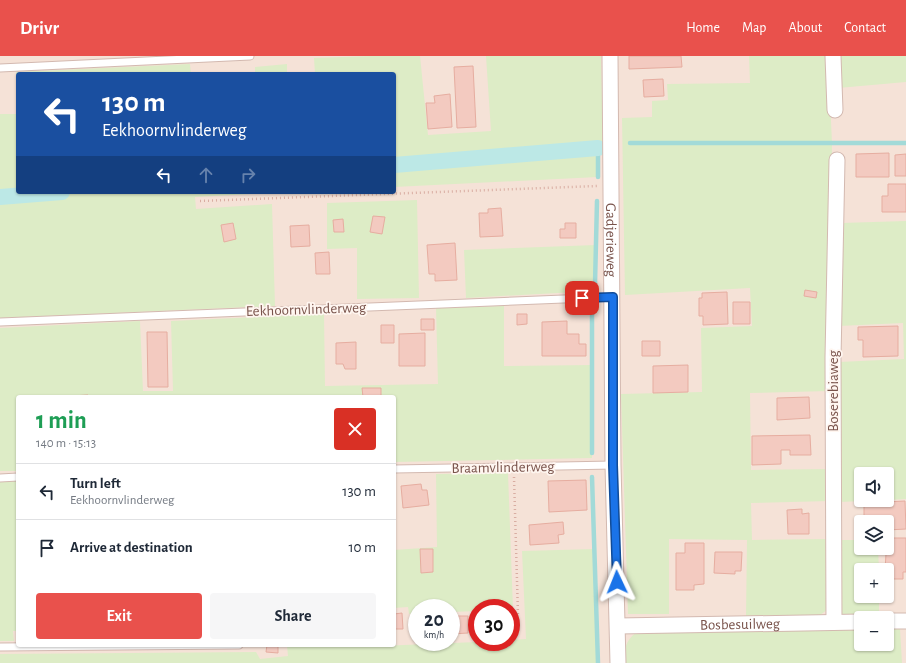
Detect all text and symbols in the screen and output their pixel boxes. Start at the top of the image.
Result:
text: Drivr [20,19,59,38]
text: Home [686,21,720,35]
text: Map [742,21,766,35]
text: About [788,21,822,35]
text: Contact [844,21,886,35]
icon: left [36,88,88,140]
text: 130 m [102,89,166,117]
text: Eekhoornvlinderweg [102,122,246,140]
icon: left [153,164,175,186]
icon: ahead [195,164,217,186]
icon: right [237,164,259,186]
street label: Gadjerieweg [603,203,619,278]
pin [565,281,599,315]
icon: arrive [571,287,593,309]
street label: Eekhoornvlinderweg [246,300,367,319]
street label: Boserebiaweg [826,350,841,432]
button: close [334,408,376,450]
text: 1 min [36,409,87,433]
text: 140 m · 15:13 [36,437,96,450]
street label: Braamvlinderweg [451,459,555,476]
map controls [854,467,894,651]
button: sound [854,467,894,507]
text: Turn left [70,476,121,491]
icon: left [36,481,58,503]
text: 130 m [342,484,376,499]
text: Eekhoornvlinderweg [70,494,174,507]
button: layers [854,515,894,555]
icon: arrive [36,537,58,559]
text: Arrive at destination [70,540,193,555]
text: 10 m [348,540,376,555]
position arrow [596,561,638,603]
button: + [854,563,894,603]
button: Exit [36,593,202,639]
button: Share [210,593,376,639]
speed limit sign: 30 [468,599,520,651]
text: 20 [424,610,444,630]
button: − [854,611,894,651]
street label: Bosbesuilweg [700,616,781,633]
text: km/h [424,630,444,640]

